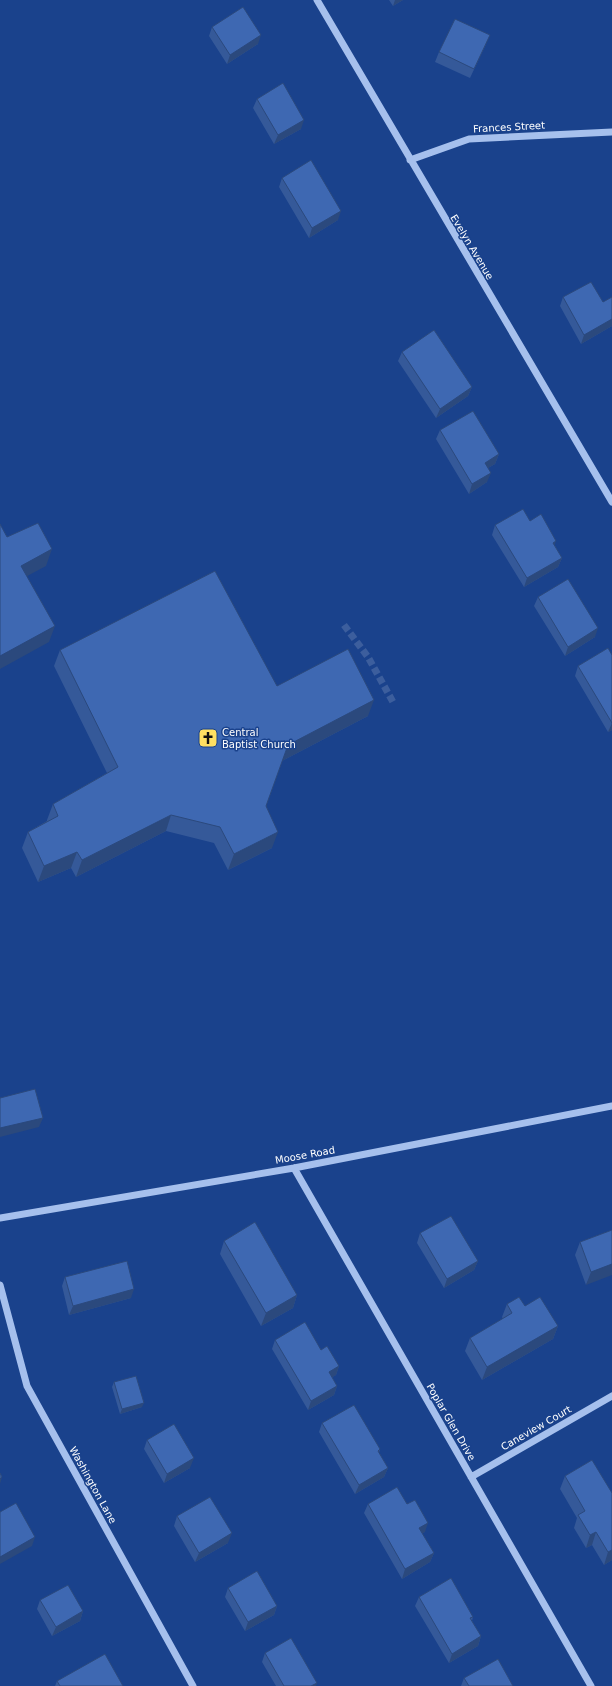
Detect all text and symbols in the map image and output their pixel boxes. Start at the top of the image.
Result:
street label: Frances Street [473,120,545,134]
street label: Evelyn Avenue [448,213,496,281]
church icon: Central Baptist Church [197,727,219,749]
place label: Central Baptist Church [222,727,296,750]
street label: Moose Road [274,1144,336,1166]
street label: Poplar Glen Drive [424,1381,478,1463]
street label: Caneview Court [499,1403,573,1453]
street label: Washington Lane [67,1445,119,1525]

